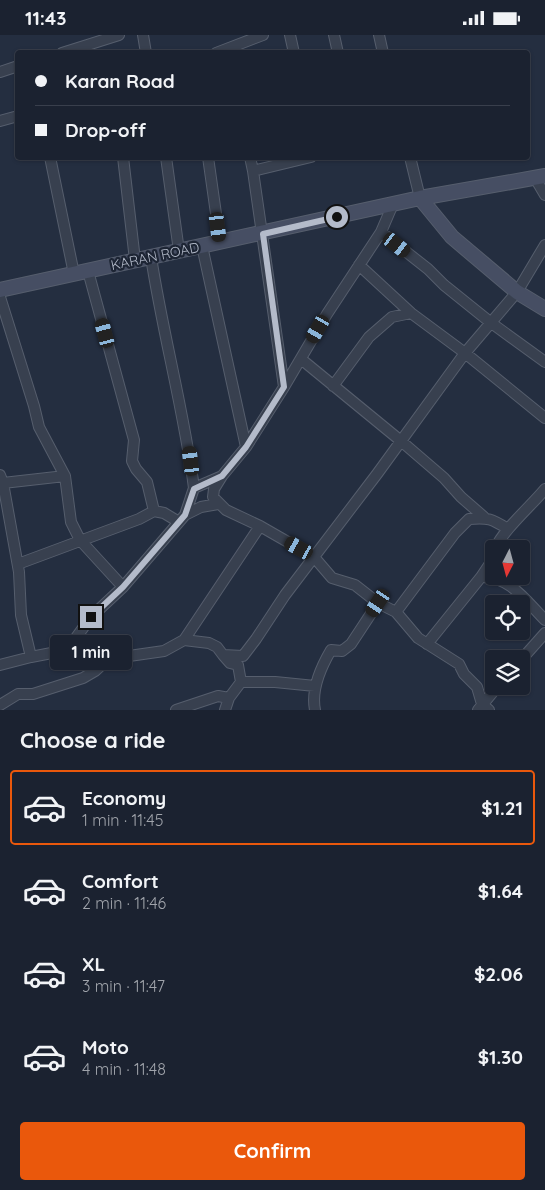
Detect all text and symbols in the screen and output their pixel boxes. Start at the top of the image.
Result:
text: 11:43 [25,6,66,30]
text: Karan Road [65,69,175,93]
text: Drop-off [65,118,146,142]
route start [326,206,348,228]
car [208,211,227,243]
car [380,230,413,260]
street label: KARAN ROAD [109,238,201,274]
car [304,312,331,346]
car [93,317,116,349]
car [181,445,200,477]
car [282,534,315,562]
north arrow [485,540,530,585]
map controls [485,540,530,695]
car [363,586,392,620]
button: locate [485,595,530,640]
route end [80,606,102,628]
callout: 1 min [50,635,132,669]
text: 1 min [72,642,110,662]
button: layers [485,650,530,695]
text: Choose a ride [20,726,165,754]
icon: car [22,785,67,830]
text: Economy [82,786,166,810]
text: $1.21 [481,796,523,820]
text: 1 min · 11:45 [82,810,164,830]
icon: car [22,868,67,913]
text: Comfort [82,869,159,893]
text: $1.64 [478,879,523,903]
text: 2 min · 11:46 [82,893,166,913]
icon: car [22,951,67,996]
text: XL [82,952,105,976]
text: $2.06 [474,962,523,986]
text: 3 min · 11:47 [82,976,165,996]
icon: car [22,1034,67,1079]
text: Moto [82,1035,129,1059]
text: $1.30 [478,1045,523,1069]
text: 4 min · 11:48 [82,1059,166,1079]
button: Confirm [20,1122,525,1180]

